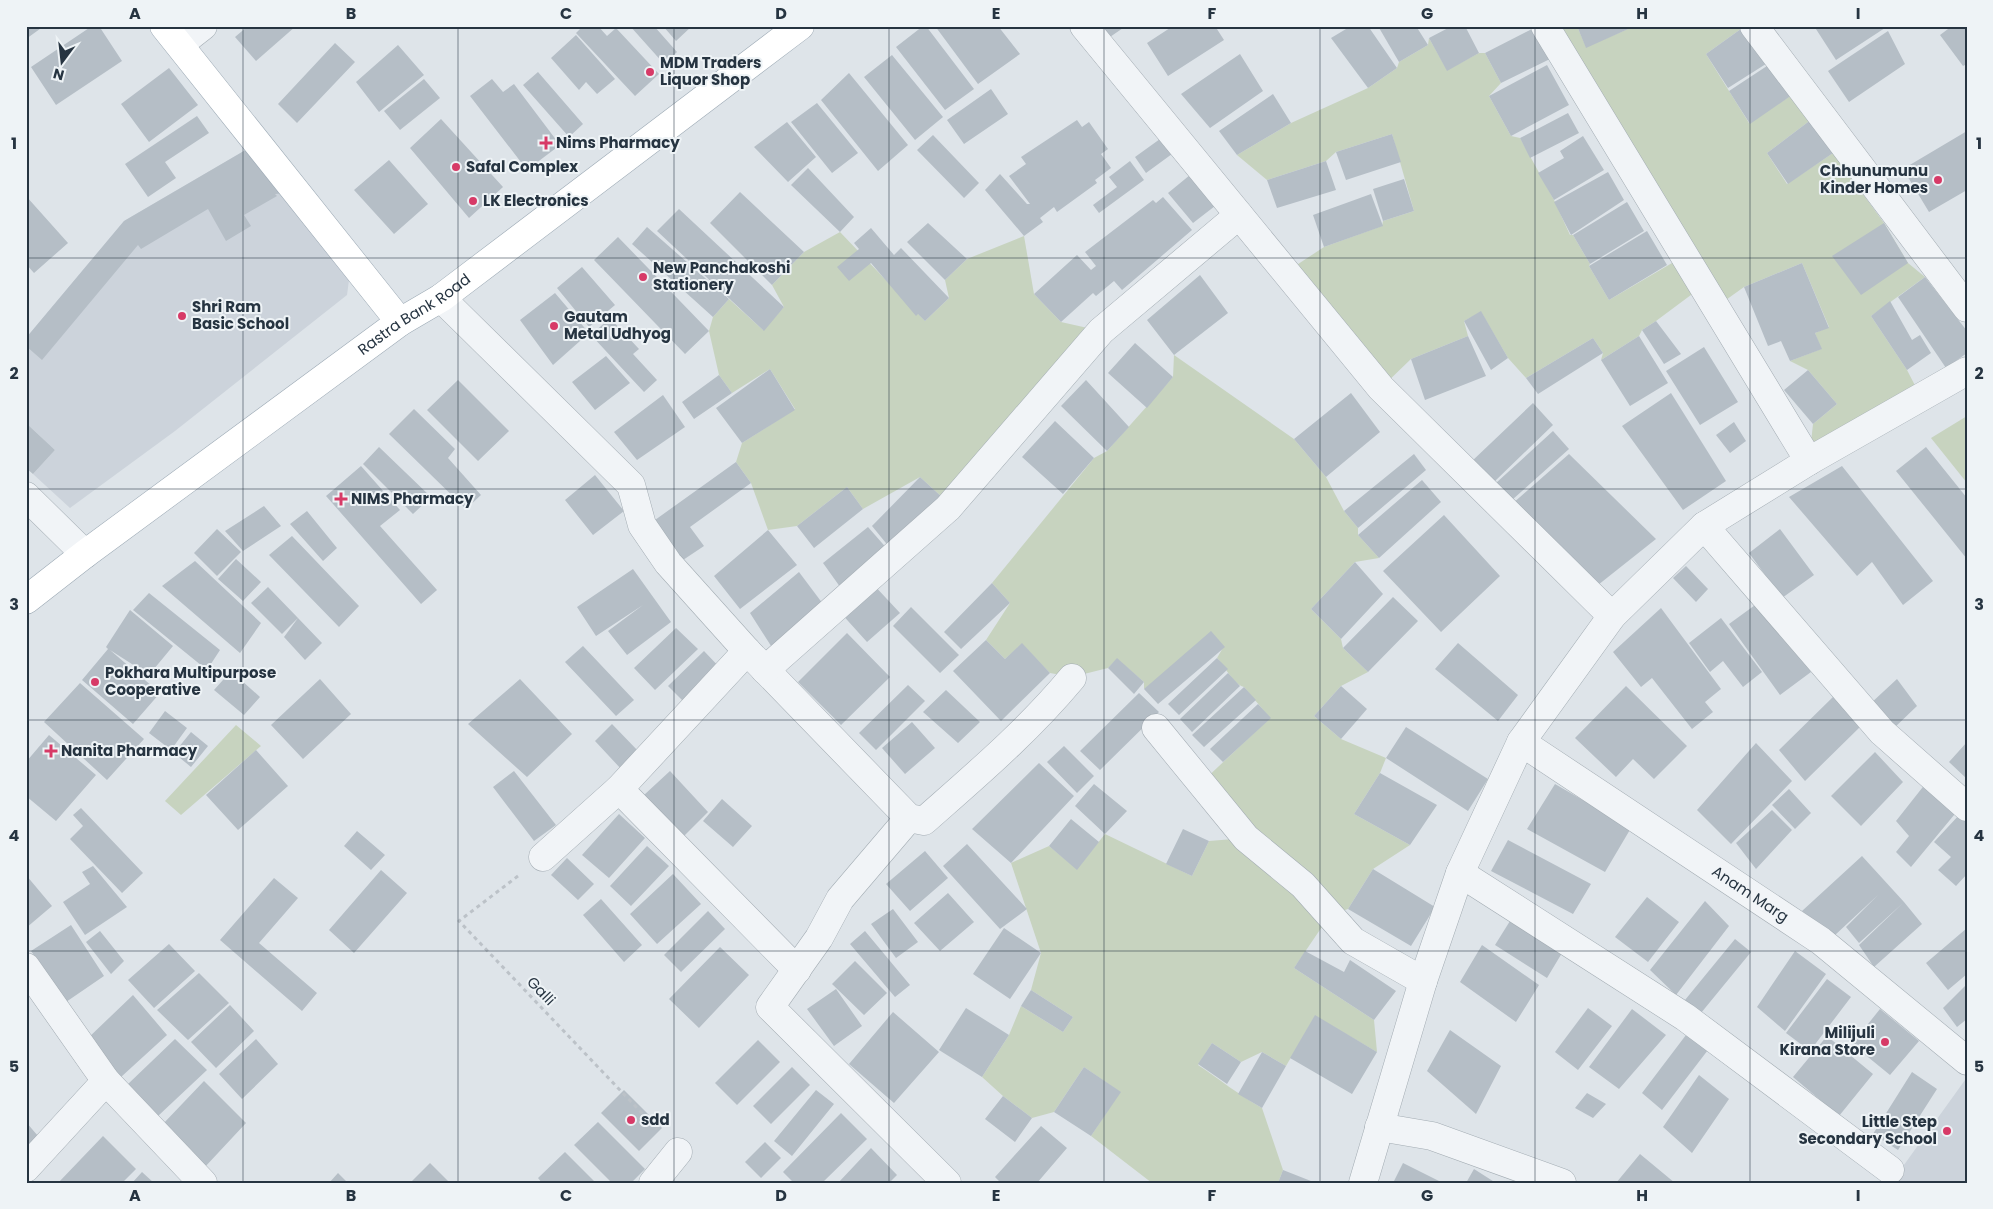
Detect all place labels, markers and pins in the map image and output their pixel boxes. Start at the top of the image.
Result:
place label: MDM Traders Liquor Shop [660,52,761,90]
marker: MDM Traders Liquor Shop [644,66,656,78]
place label: Nims Pharmacy [556,132,680,153]
marker: Nims Pharmacy [540,137,552,149]
place label: Safal Complex [466,156,578,177]
place label: Chhunumunu Kinder Homes [1820,160,1928,198]
marker: Safal Complex [450,161,462,173]
marker: Chhunumunu Kinder Homes [1932,174,1944,186]
place label: LK Electronics [483,190,589,211]
marker: LK Electronics [467,195,479,207]
place label: New Panchakoshi Stationery [653,257,790,295]
marker: New Panchakoshi Stationery [637,271,649,283]
place label: Shri Ram Basic School [192,296,289,334]
place label: Gautam Metal Udhyog [564,306,671,344]
marker: Shri Ram Basic School [176,310,188,322]
marker: Gautam Metal Udhyog [548,320,560,332]
place label: NIMS Pharmacy [351,488,474,509]
marker: NIMS Pharmacy [335,493,347,505]
place label: Pokhara Multipurpose Cooperative [105,662,276,700]
marker: Pokhara Multipurpose Cooperative [89,676,101,688]
place label: Nanita Pharmacy [61,740,198,761]
marker: Nanita Pharmacy [45,745,57,757]
place label: Milijuli Kirana Store [1780,1022,1875,1060]
marker: Milijuli Kirana Store [1879,1036,1891,1048]
place label: sdd [641,1109,670,1130]
place label: Little Step Secondary School [1798,1111,1937,1149]
marker: sdd [625,1114,637,1126]
marker: Little Step Secondary School [1941,1125,1953,1137]

